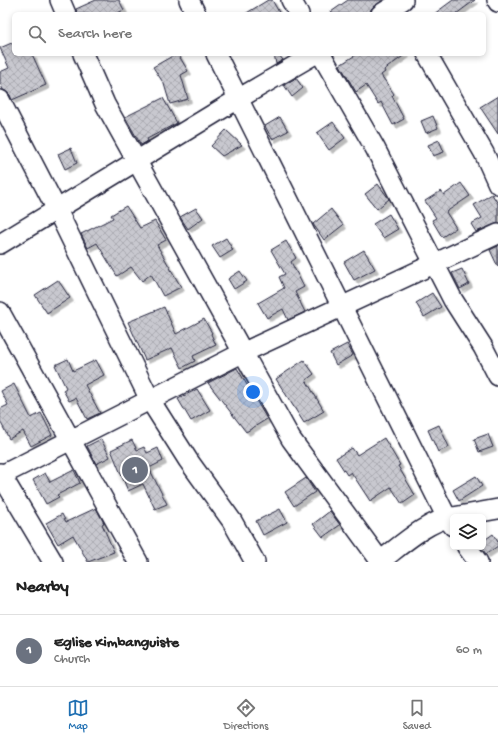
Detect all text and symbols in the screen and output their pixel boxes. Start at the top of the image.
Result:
search box [12,12,486,56]
icon: search [26,23,48,45]
text: Search here [58,25,132,43]
your location [243,382,263,402]
pin: 1 [122,455,148,485]
map controls [450,514,486,550]
button: layers [450,514,486,550]
text: Nearby [16,578,69,598]
text: Eglise Kimbanguiste [54,634,179,652]
text: 1 [26,643,32,658]
text: 60 m [456,643,482,658]
text: Church [54,652,90,667]
tab: Map [67,697,89,733]
tab: Directions [224,697,268,733]
tab: Saved [403,697,431,733]

